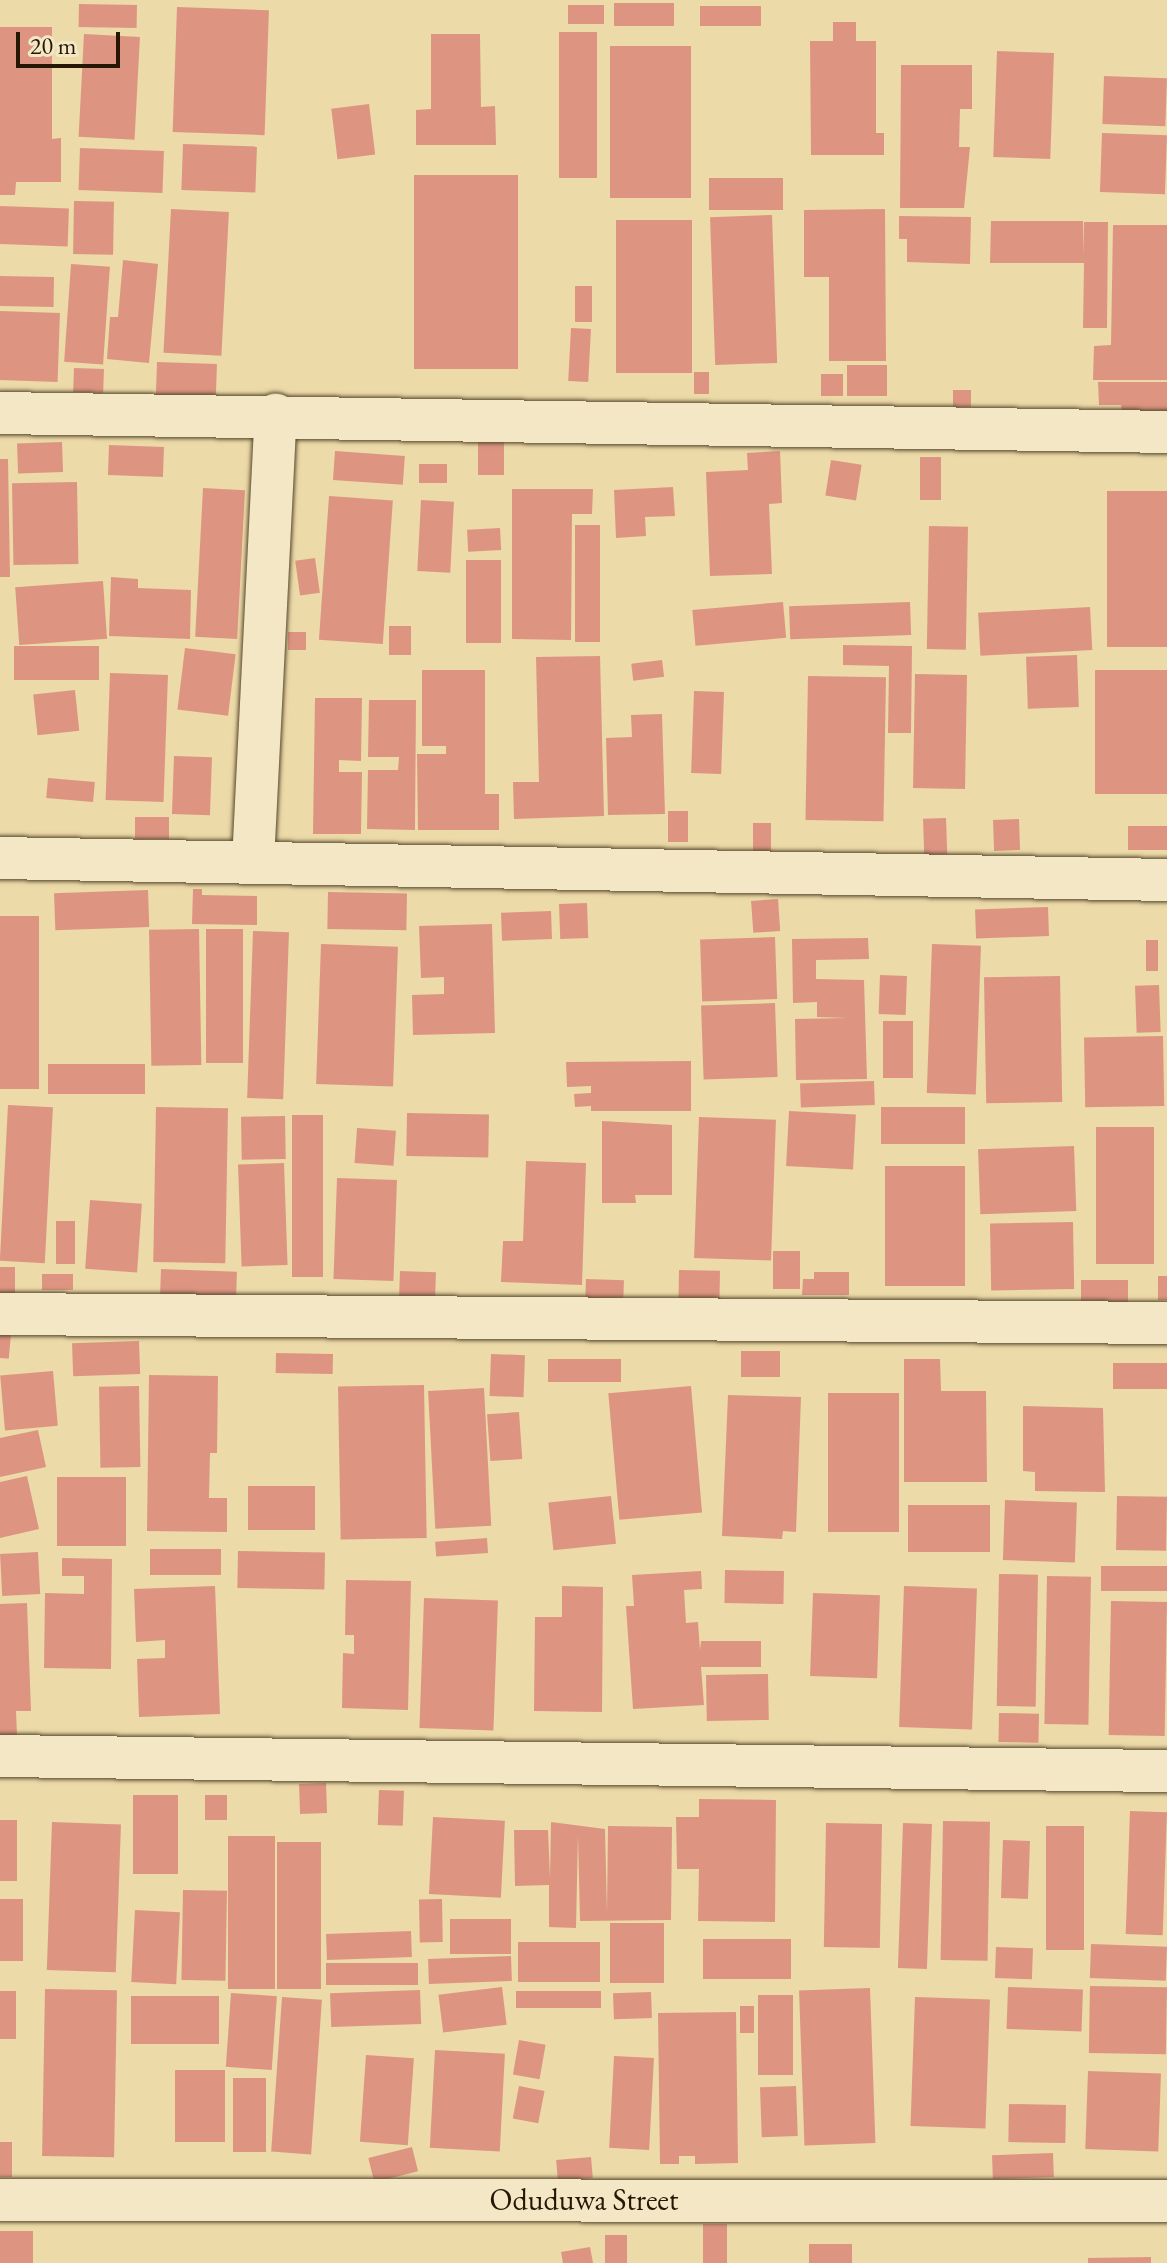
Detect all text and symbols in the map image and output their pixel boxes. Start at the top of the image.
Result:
scale bar [20,16,124,66]
text: 20 m [30,30,77,61]
street label: Oduduwa Street [490,2182,678,2218]

